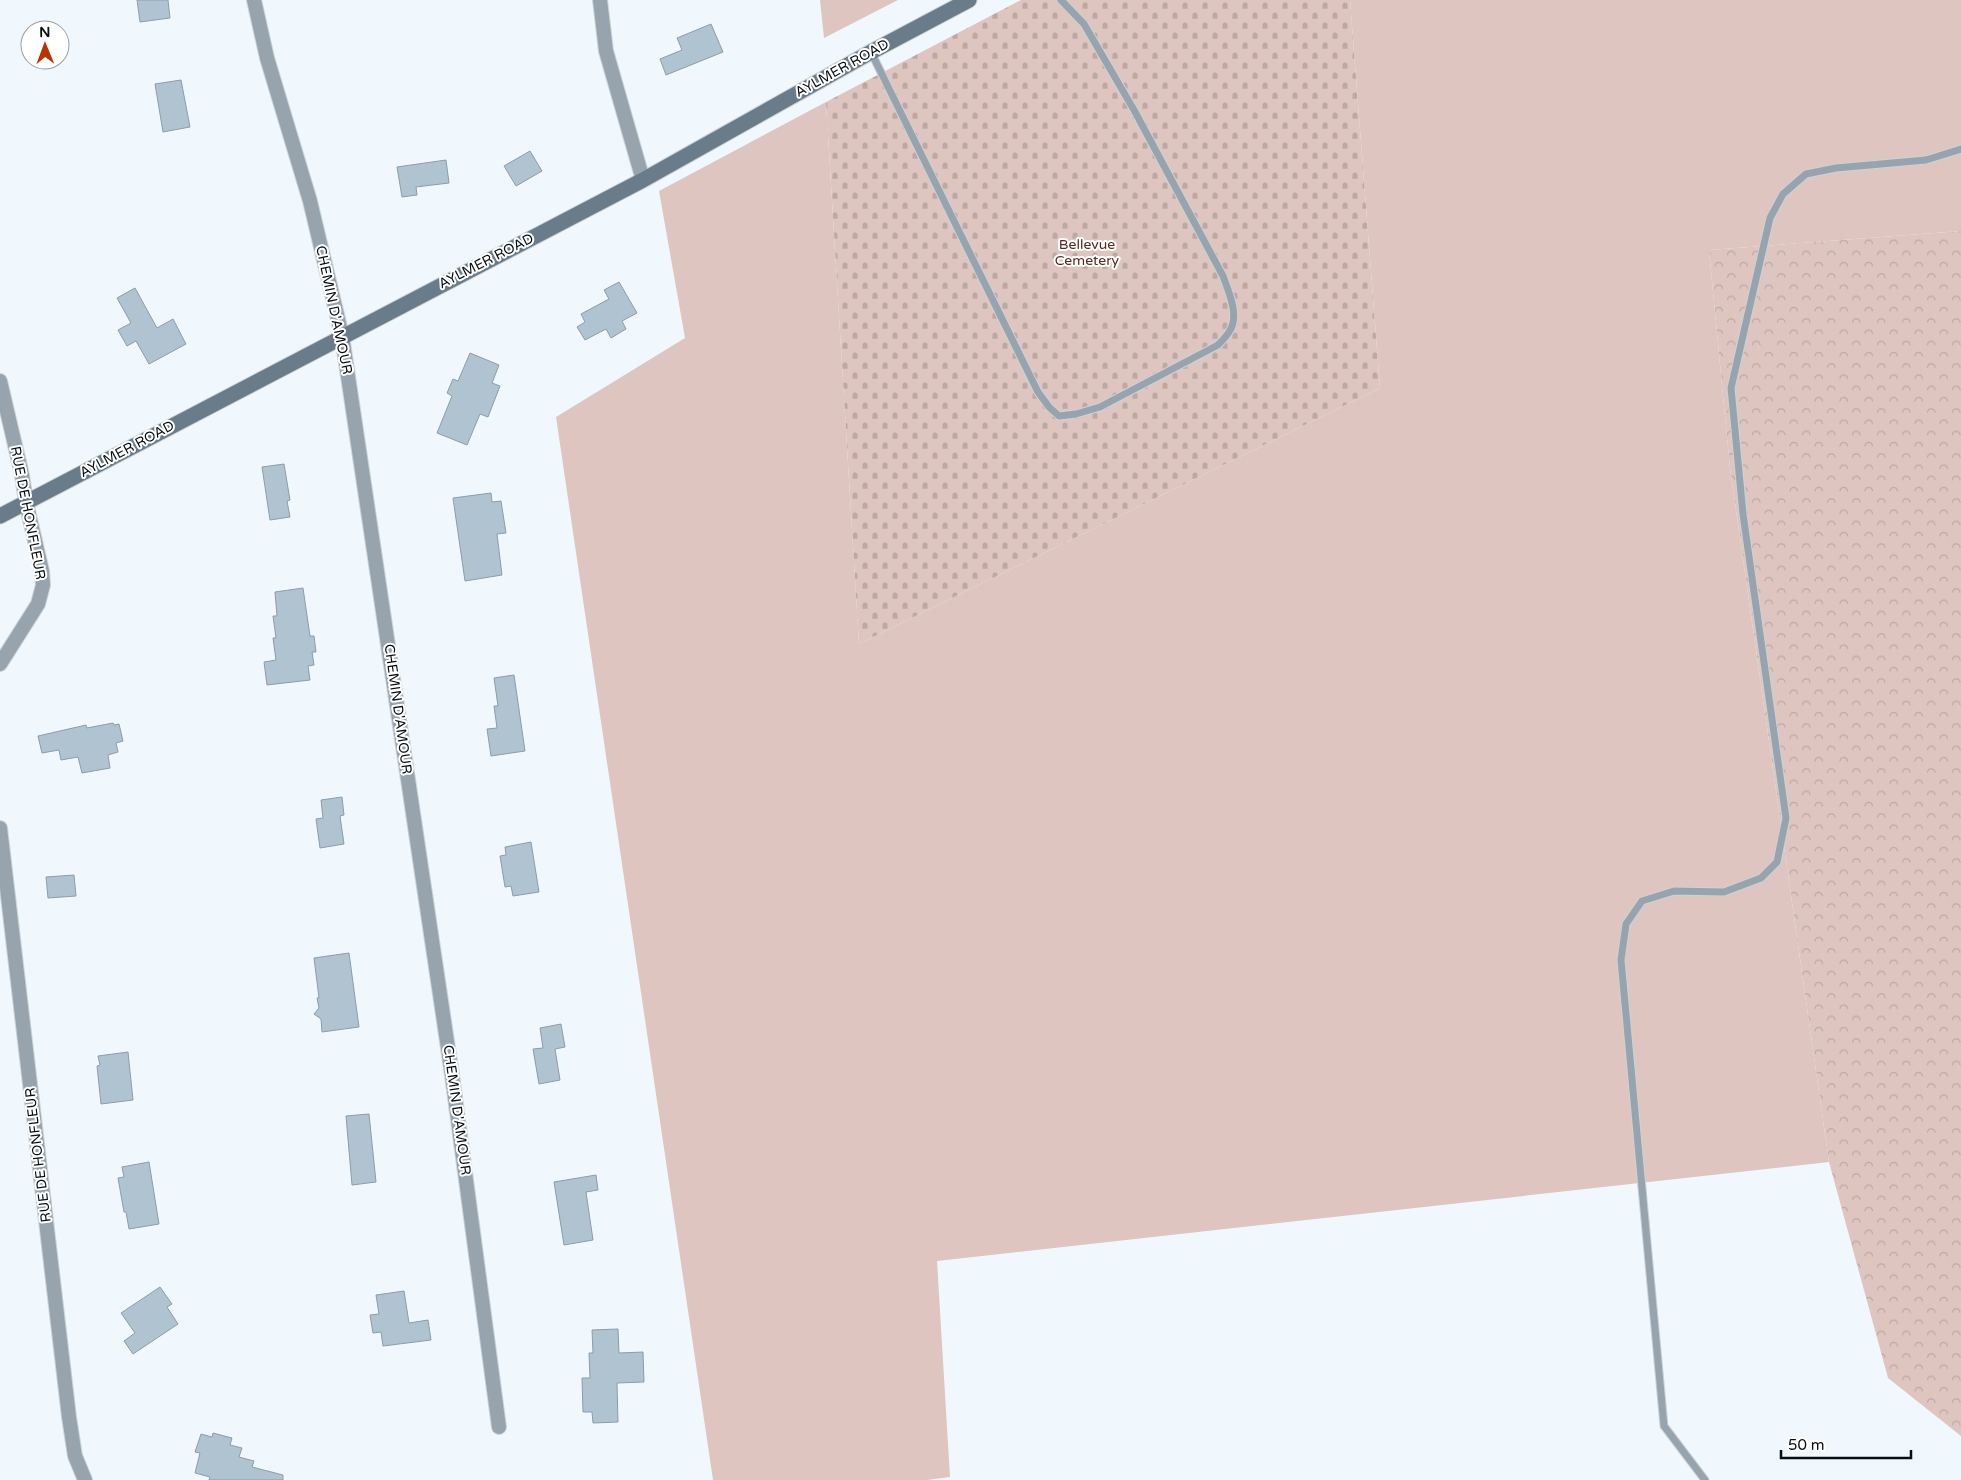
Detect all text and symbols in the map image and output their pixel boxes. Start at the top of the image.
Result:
north arrow [20,20,70,70]
text: N [39,24,51,41]
street label: AYLMER ROAD [792,35,892,101]
street label: AYLMER ROAD [435,230,537,292]
park label: Bellevue Cemetery [1055,236,1120,269]
street label: CHEMIN D'AMOUR [312,244,356,376]
street label: AYLMER ROAD [77,417,177,481]
street label: RUE DE HONFLEUR [7,445,49,581]
street label: CHEMIN D'AMOUR [380,643,416,775]
street label: CHEMIN D'AMOUR [439,1044,475,1176]
street label: RUE DE HONFLEUR [21,1087,55,1223]
scale bar [1781,1428,1911,1460]
text: 50 m [1788,1436,1825,1454]

